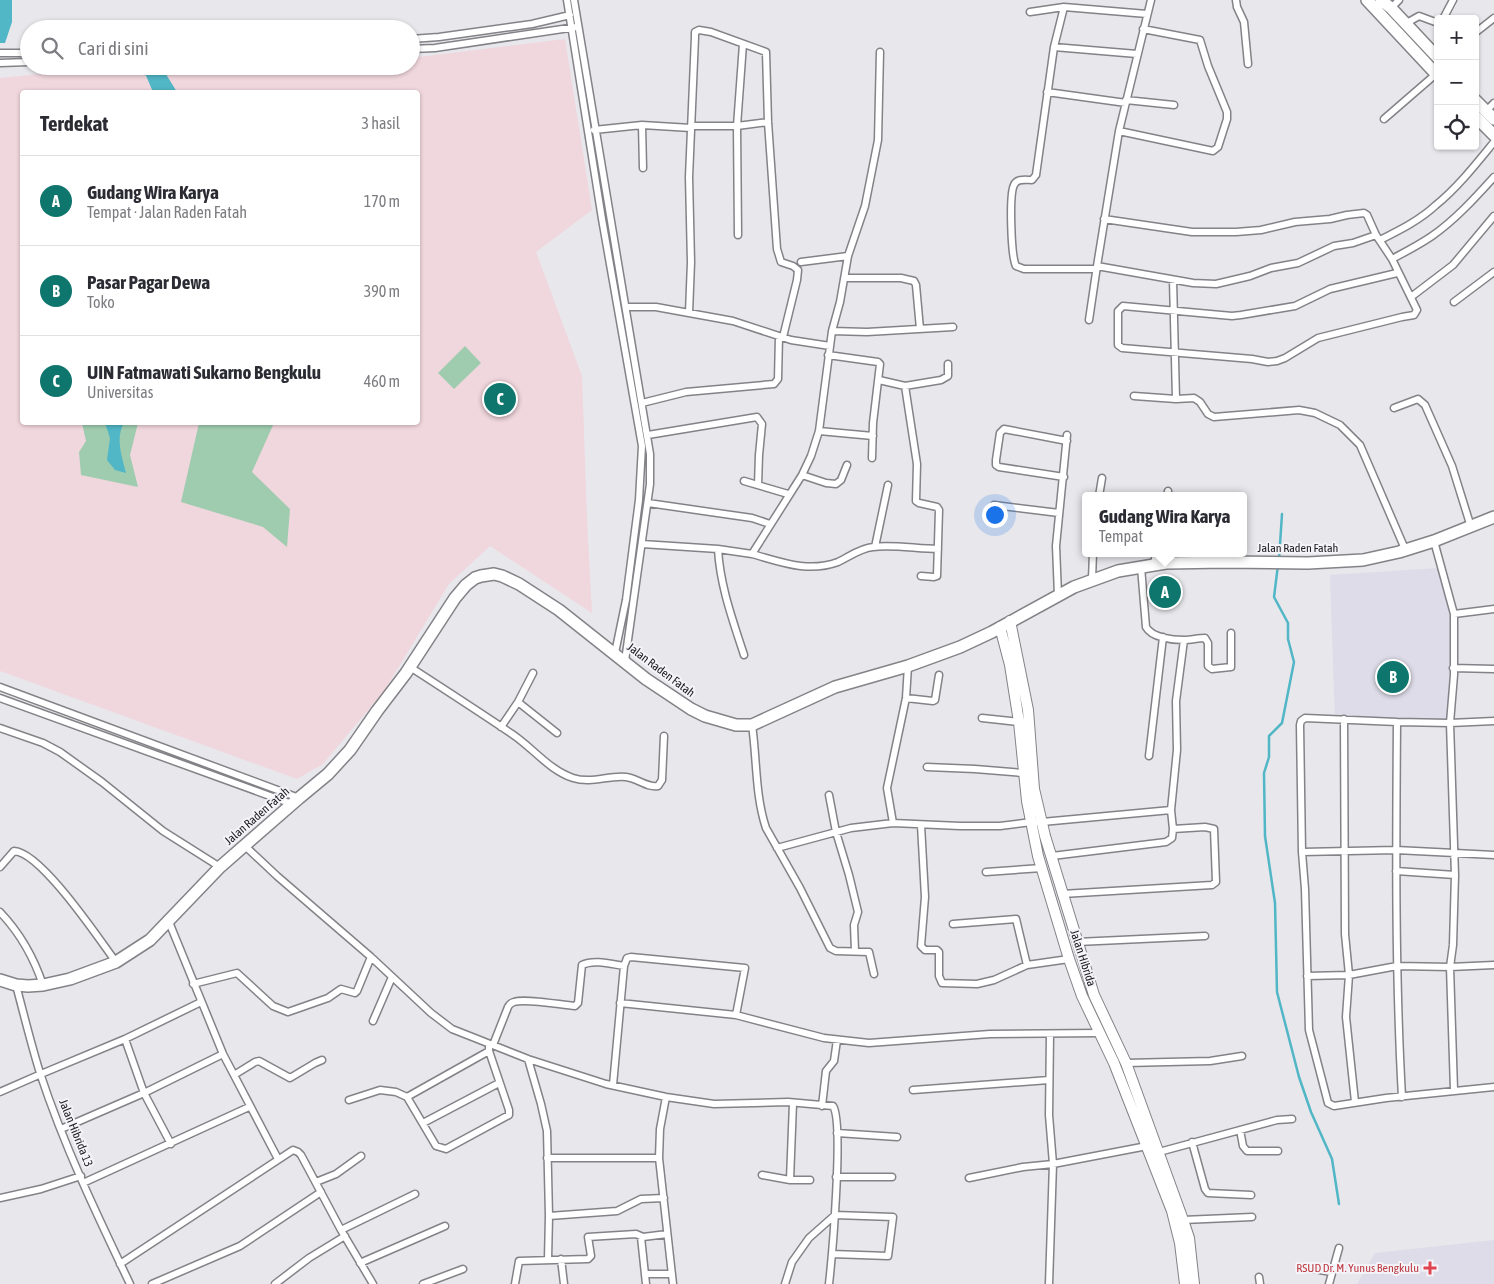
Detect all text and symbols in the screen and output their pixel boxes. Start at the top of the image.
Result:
map controls [1434,15,1479,150]
button: + [1434,15,1479,60]
search box [20,20,420,75]
icon: search [38,34,66,62]
text: Cari di sini [78,37,149,59]
button: − [1434,60,1479,105]
button: locate [1434,105,1479,150]
text: Terdekat [40,111,108,135]
text: 3 hasil [362,114,400,132]
text: Gudang Wira Karya [87,181,219,203]
text: A [52,192,60,210]
text: 170 m [364,192,400,210]
text: Tempat · Jalan Raden Fatah [87,203,247,221]
text: Pasar Pagar Dewa [87,271,210,293]
text: B [52,282,60,300]
text: 390 m [364,282,400,300]
text: Toko [87,293,115,311]
text: UIN Fatmawati Sukarno Bengkulu [87,361,321,383]
text: C [52,372,60,390]
text: 460 m [364,372,400,390]
pin: C [484,380,516,418]
text: Universitas [87,383,153,401]
popup [1082,492,1247,557]
your location [982,502,1008,528]
text: Gudang Wira Karya [1099,505,1230,527]
text: Tempat [1099,527,1143,545]
street label: Jalan Raden Fatah [1258,541,1338,555]
pin: A [1149,573,1181,611]
street label: Jalan Raden Fatah [624,640,698,700]
pin: B [1377,658,1409,696]
street label: Jalan Raden Fatah [222,784,292,848]
street label: Jalan Hibrida [1067,928,1099,988]
street label: Jalan Hibrida 13 [56,1097,96,1169]
place label: RSUD Dr. M. Yunus Bengkulu [1296,1261,1419,1275]
marker: RSUD Dr. M. Yunus Bengkulu [1423,1261,1437,1275]

